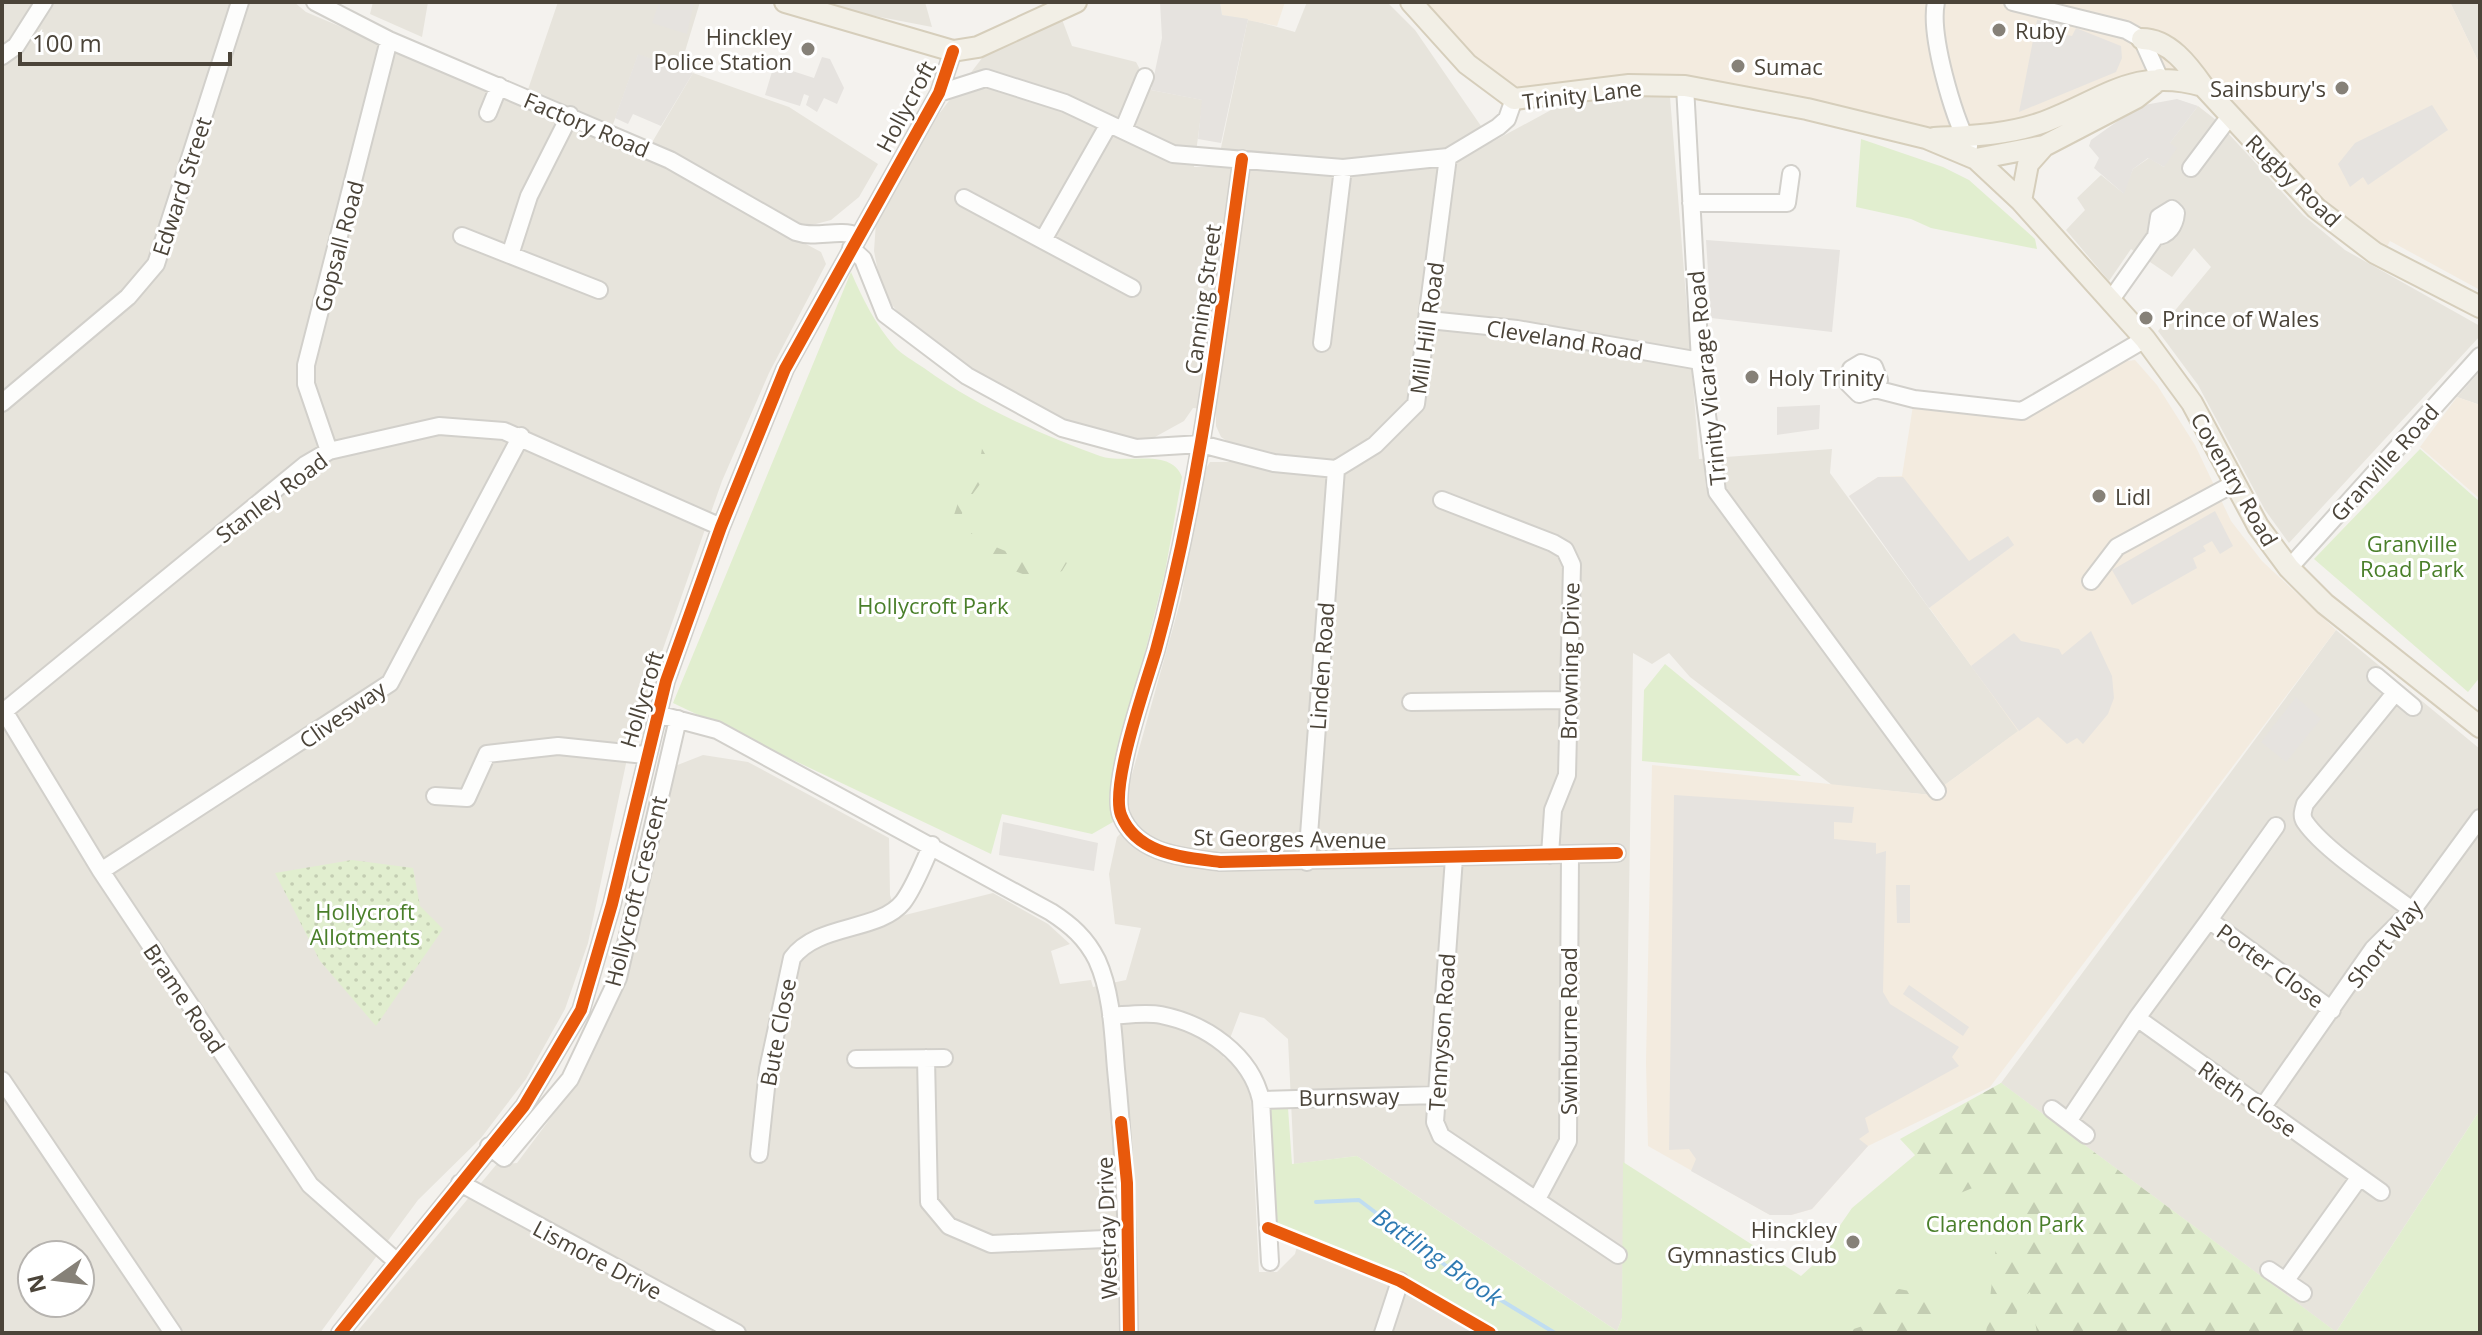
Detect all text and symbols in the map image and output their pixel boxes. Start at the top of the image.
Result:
place label: Ruby [2015,15,2068,45]
scale bar [20,16,230,66]
place label: Hinckley Police Station [654,21,793,76]
marker: Ruby [1990,21,2008,39]
text: 100 m [32,26,102,59]
marker: Hinckley Police Station [799,40,817,58]
place label: Sumac [1754,51,1823,81]
street label: Hollycroft [868,55,942,157]
marker: Sumac [1729,57,1747,75]
street label: Trinity Lane [1521,72,1643,116]
place label: Sainsbury's [2210,73,2326,103]
marker: Sainsbury's [2333,79,2351,97]
street label: Factory Road [520,84,654,164]
street label: Edward Street [144,112,218,259]
street label: Rugby Road [2240,127,2348,233]
street label: Gopsall Road [306,177,370,315]
street label: Canning Street [1177,222,1227,376]
street label: Mill Hill Road [1402,260,1450,396]
street label: Trinity Vicarage Road [1680,269,1732,487]
place label: Prince of Wales [2162,303,2319,333]
marker: Prince of Wales [2137,309,2155,327]
street label: Cleveland Road [1485,312,1645,366]
place label: Holy Trinity [1768,362,1885,392]
marker: Holy Trinity [1743,368,1761,386]
street label: Granville Road [2323,397,2445,527]
street label: Coventry Road [2185,407,2285,551]
street label: Stanley Road [209,445,333,549]
place label: Lidl [2115,481,2151,511]
marker: Lidl [2090,487,2108,505]
park label: Granville Road Park [2360,528,2465,583]
street label: Browning Drive [1553,582,1585,740]
park label: Hollycroft Park [857,590,1009,620]
street label: Linden Road [1302,601,1340,731]
street label: Hollycroft [612,647,670,751]
street label: Clivesway [293,673,392,755]
street label: Hollycroft Crescent [597,793,673,989]
street label: St Georges Avenue [1193,821,1387,855]
street label: Short Way [2339,892,2429,993]
park label: Hollycroft Allotments [310,896,420,951]
street label: Porter Close [2211,916,2331,1014]
street label: Brame Road [137,937,233,1059]
street label: Swinburne Road [1553,947,1583,1115]
street label: Tennyson Road [1421,952,1461,1112]
street label: Bute Close [752,976,802,1088]
street label: Rieth Close [2193,1053,2303,1143]
street label: Burnsway [1298,1080,1401,1112]
street label: Westray Drive [1089,1156,1123,1300]
water label: Battling Brook [1367,1199,1510,1314]
park label: Clarendon Park [1926,1208,2085,1238]
street label: Lismore Drive [528,1212,668,1306]
place label: Hinckley Gymnastics Club [1667,1214,1838,1269]
marker: Hinckley Gymnastics Club [1844,1233,1862,1251]
north arrow [16,1239,96,1319]
text: N [19,1272,52,1296]

